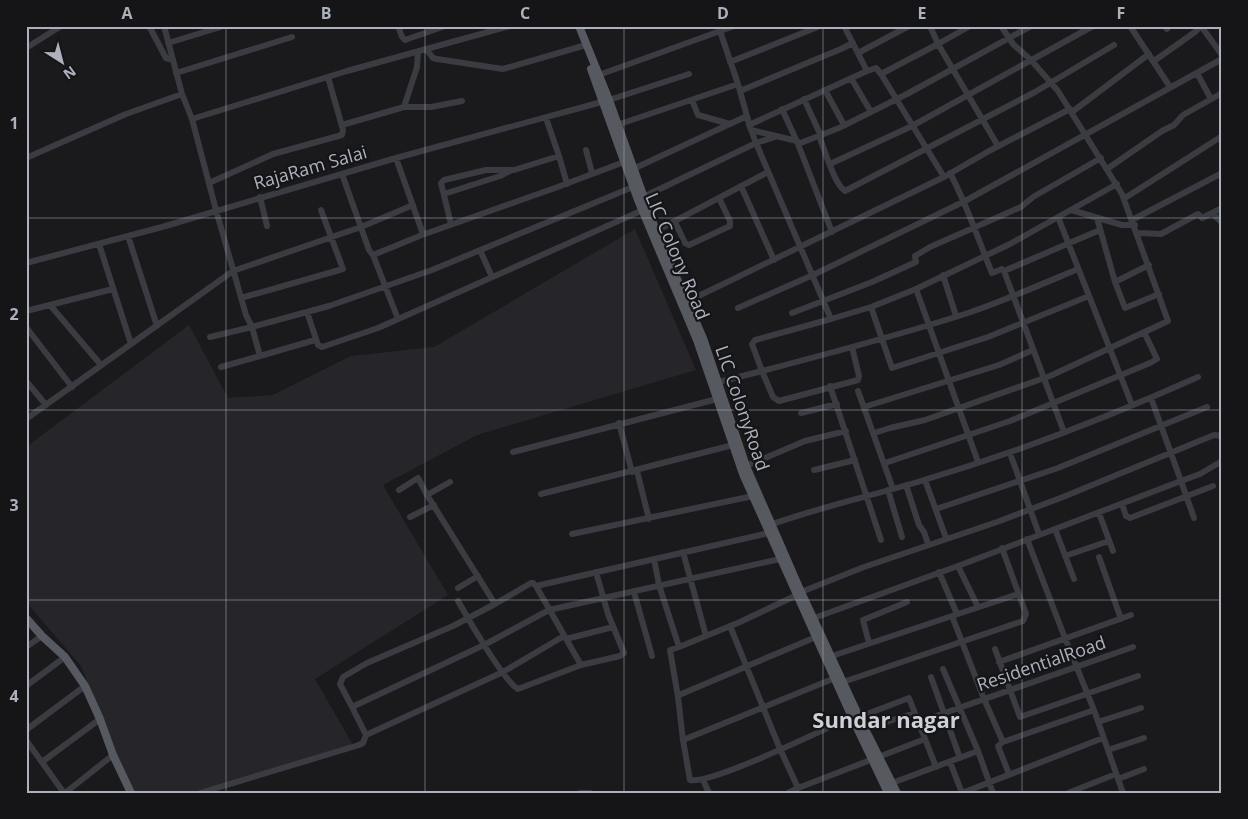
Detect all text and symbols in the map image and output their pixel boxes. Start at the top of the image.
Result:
text: A [121,2,133,24]
text: B [321,2,331,24]
text: C [520,2,530,24]
text: D [717,2,729,24]
text: E [918,2,927,24]
text: F [1117,2,1125,24]
north arrow [38,38,88,88]
text: N [60,62,80,84]
text: 1 [9,112,19,134]
street label: RajaRam Salai [250,139,370,195]
street label: LIC Colony Road [640,189,716,323]
text: 2 [9,303,19,325]
street label: LIC ColonyRoad [710,342,776,474]
text: 3 [9,494,19,516]
street label: ResidentialRoad [973,630,1109,696]
text: 4 [9,685,19,707]
district label: Sundar nagar [812,704,960,734]

